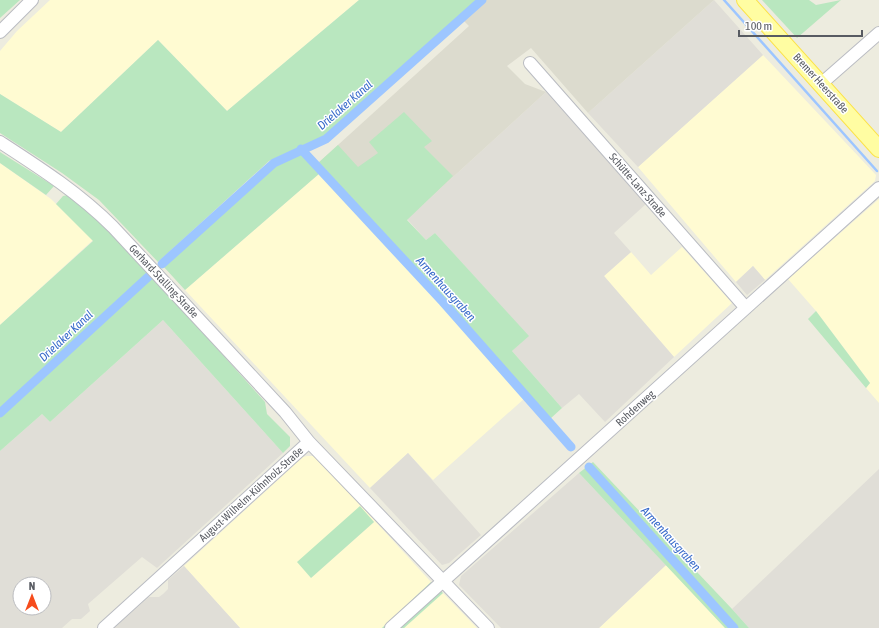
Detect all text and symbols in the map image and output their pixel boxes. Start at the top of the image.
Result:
scale bar [739,12,862,38]
text: 100 m [745,19,772,33]
street label: Bremer Heerstraße [791,51,851,115]
water label: Drielaker Kanal [315,77,375,133]
street label: Schütte-Lanz-Straße [607,151,669,219]
street label: Gerhard-Stalling-Straße [127,242,201,320]
water label: Armenhausgraben [413,253,479,324]
water label: Drielaker Kanal [36,308,96,364]
street label: Rohdenweg [613,387,657,428]
street label: August-Wilhelm-Kühnholz-Straße [197,444,305,544]
water label: Armenhausgraben [638,503,704,574]
north arrow [12,576,52,616]
text: N [29,580,35,592]

